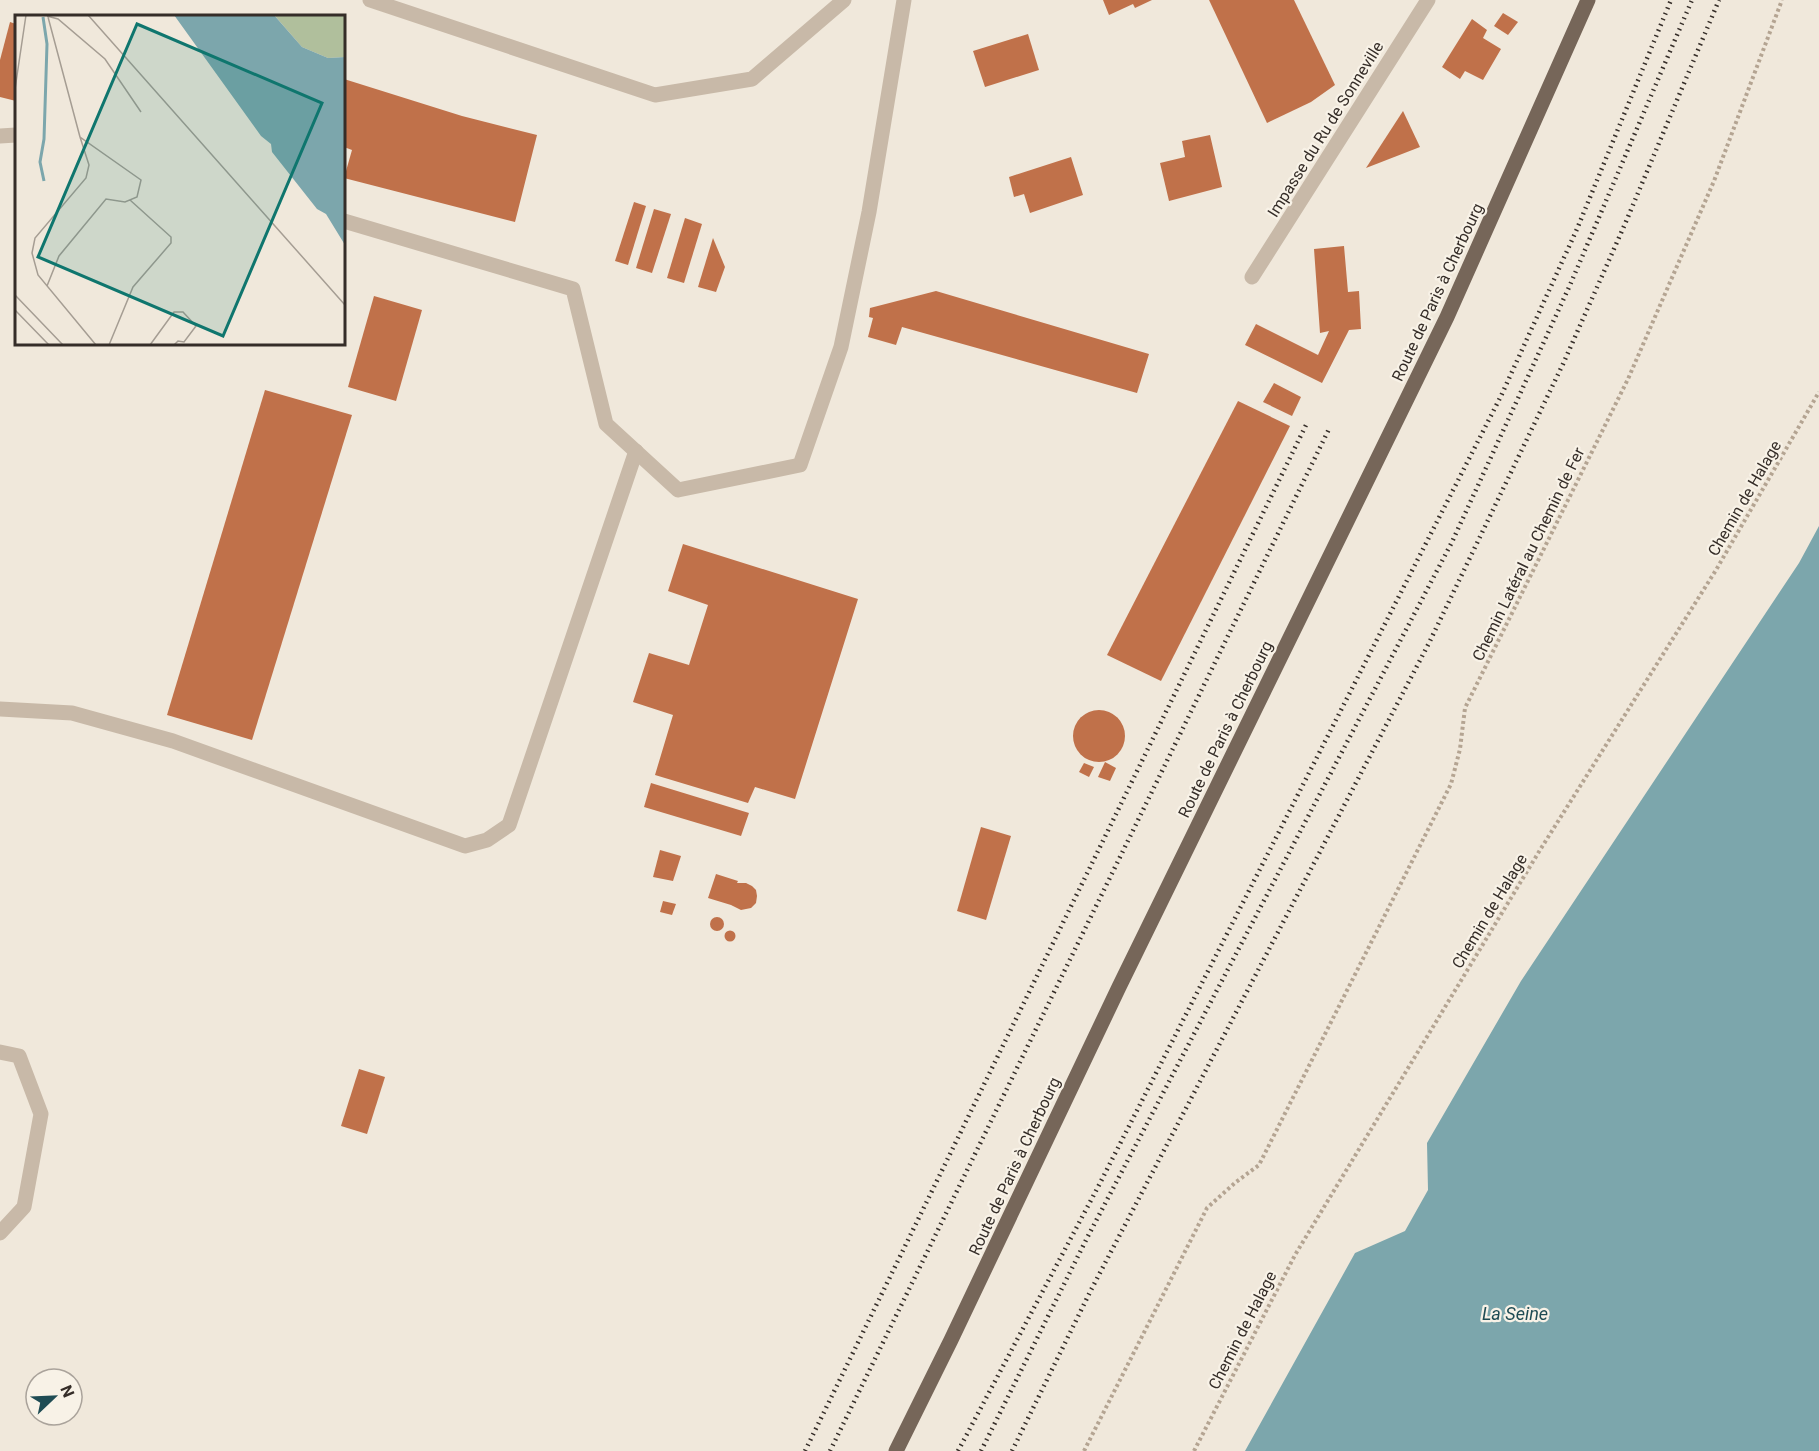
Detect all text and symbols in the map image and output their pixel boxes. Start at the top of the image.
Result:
inset map [15,15,345,345]
street label: Impasse du Ru de Sonneville [1263,38,1387,221]
street label: Route de Paris à Cherbourg [1388,200,1487,384]
street label: Chemin de Halage [1704,437,1785,559]
street label: Chemin Latéral au Chemin de Fer [1468,444,1589,664]
street label: Route de Paris à Cherbourg [1174,638,1277,821]
street label: Chemin de Halage [1448,851,1531,972]
street label: Route de Paris à Cherbourg [965,1074,1064,1258]
street label: Chemin de Halage [1204,1268,1280,1392]
water label: La Seine [1482,1303,1548,1324]
north arrow [24,1367,84,1427]
text: N [56,1382,78,1400]

